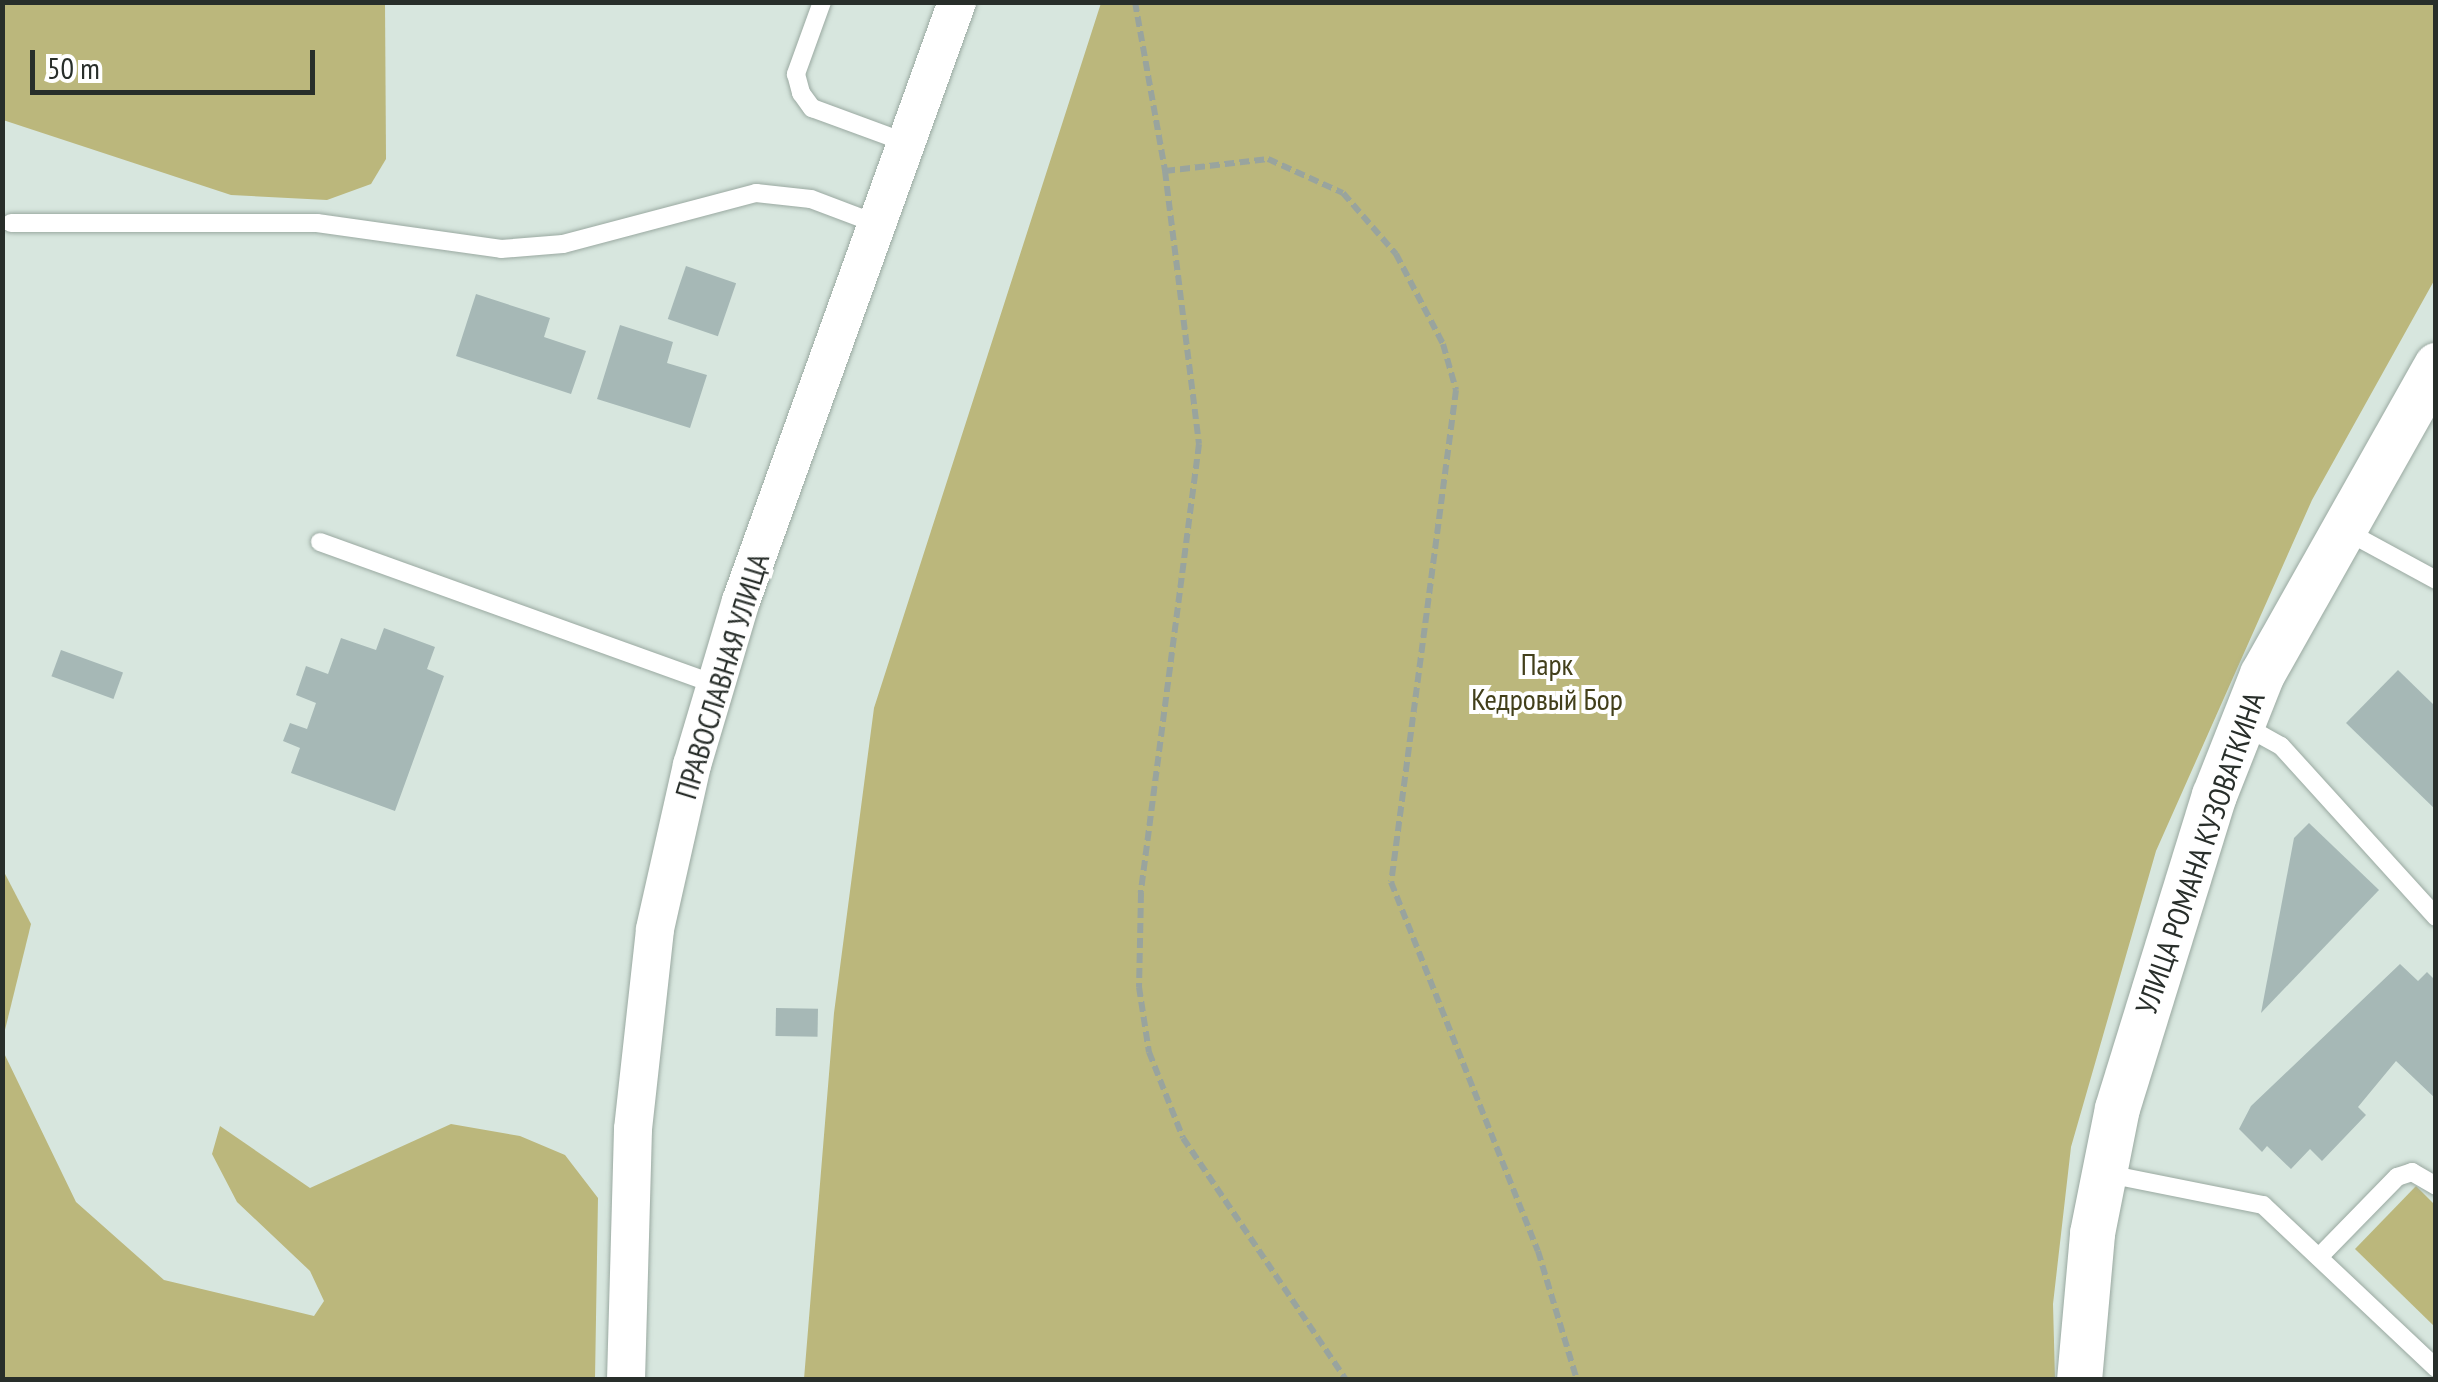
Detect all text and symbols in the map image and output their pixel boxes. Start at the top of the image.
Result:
scale bar [35,30,320,92]
text: 50 m [47,48,100,87]
street label: ПРАВОСЛАВНАЯ УЛИЦА [667,549,777,803]
park label: Парк Кедровый Бор [1471,646,1623,716]
street label: УЛИЦА РОМАНА КУЗОВАТКИНА [2128,686,2272,1020]

